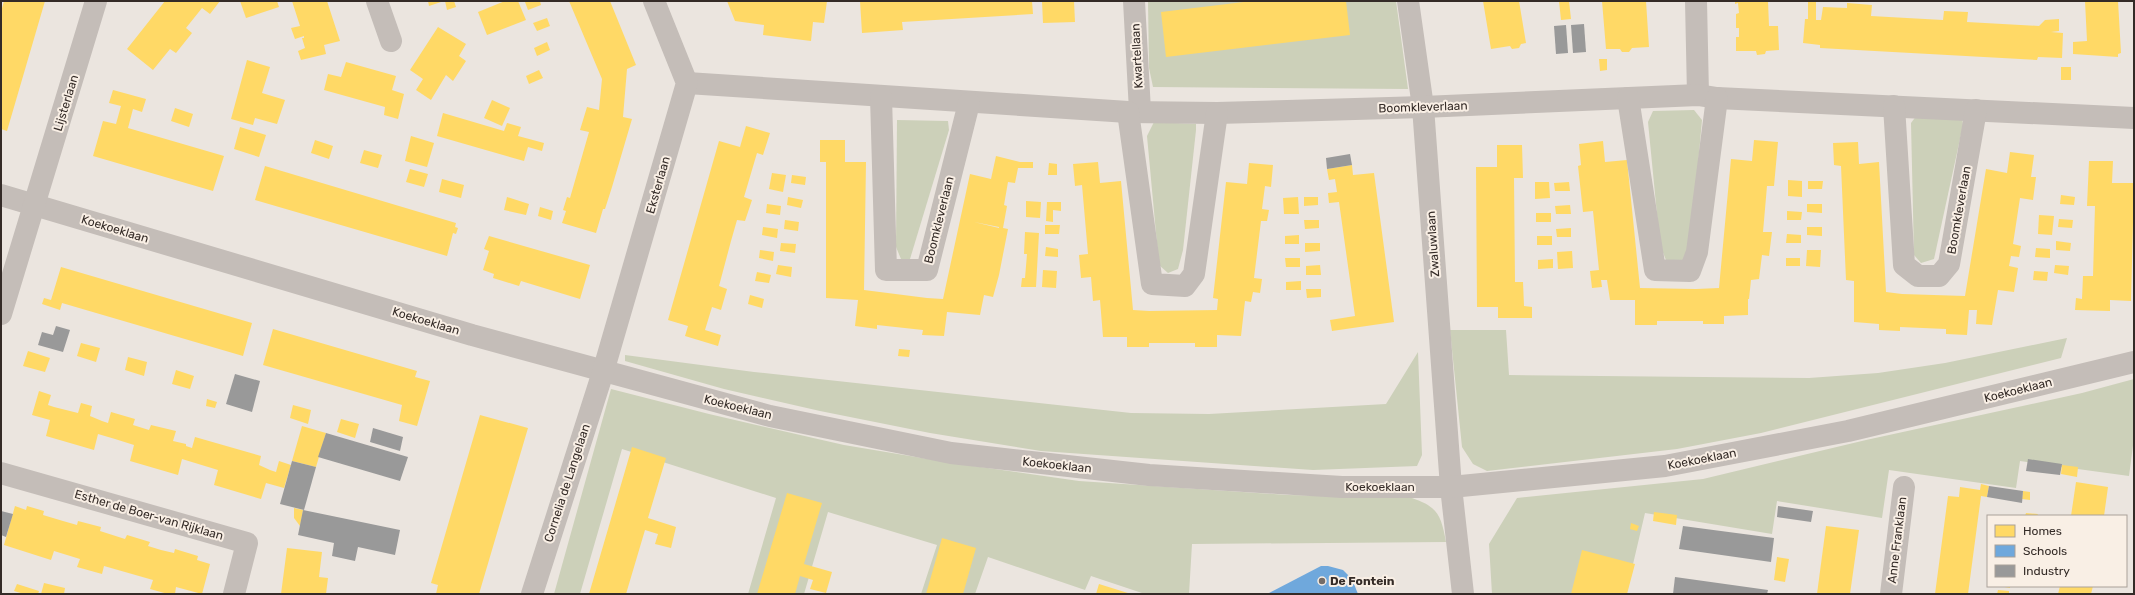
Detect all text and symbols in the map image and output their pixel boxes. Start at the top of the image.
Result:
street label: Kwartellaan [1128,23,1146,89]
street label: Lijsterlaan [51,73,81,133]
street label: Boomkleverlaan [1378,98,1468,116]
street label: Eksterlaan [643,155,673,215]
street label: Boomkleverlaan [1944,165,1974,255]
street label: Boomkleverlaan [921,175,957,265]
street label: Zwaluwlaan [1424,210,1442,278]
street label: Koekoeklaan [80,212,150,246]
street label: Koekoeklaan [391,304,461,338]
street label: Koekoeklaan [1983,375,2053,405]
street label: Koekoeklaan [703,392,773,422]
street label: Cornelia de Langelaan [541,422,593,544]
street label: Koekoeklaan [1666,445,1738,473]
street label: Koekoeklaan [1022,454,1092,476]
street label: Koekoeklaan [1345,480,1415,494]
street label: Esther de Boer-van Rijklaan [73,487,225,543]
street label: Anne Franklaan [1885,496,1909,584]
legend [1987,515,2127,587]
text: Homes [2023,524,2062,538]
text: Schools [2023,544,2067,558]
text: Industry [2023,564,2070,578]
place label: De Fontein [1330,574,1395,588]
marker: De Fontein [1317,576,1327,586]

